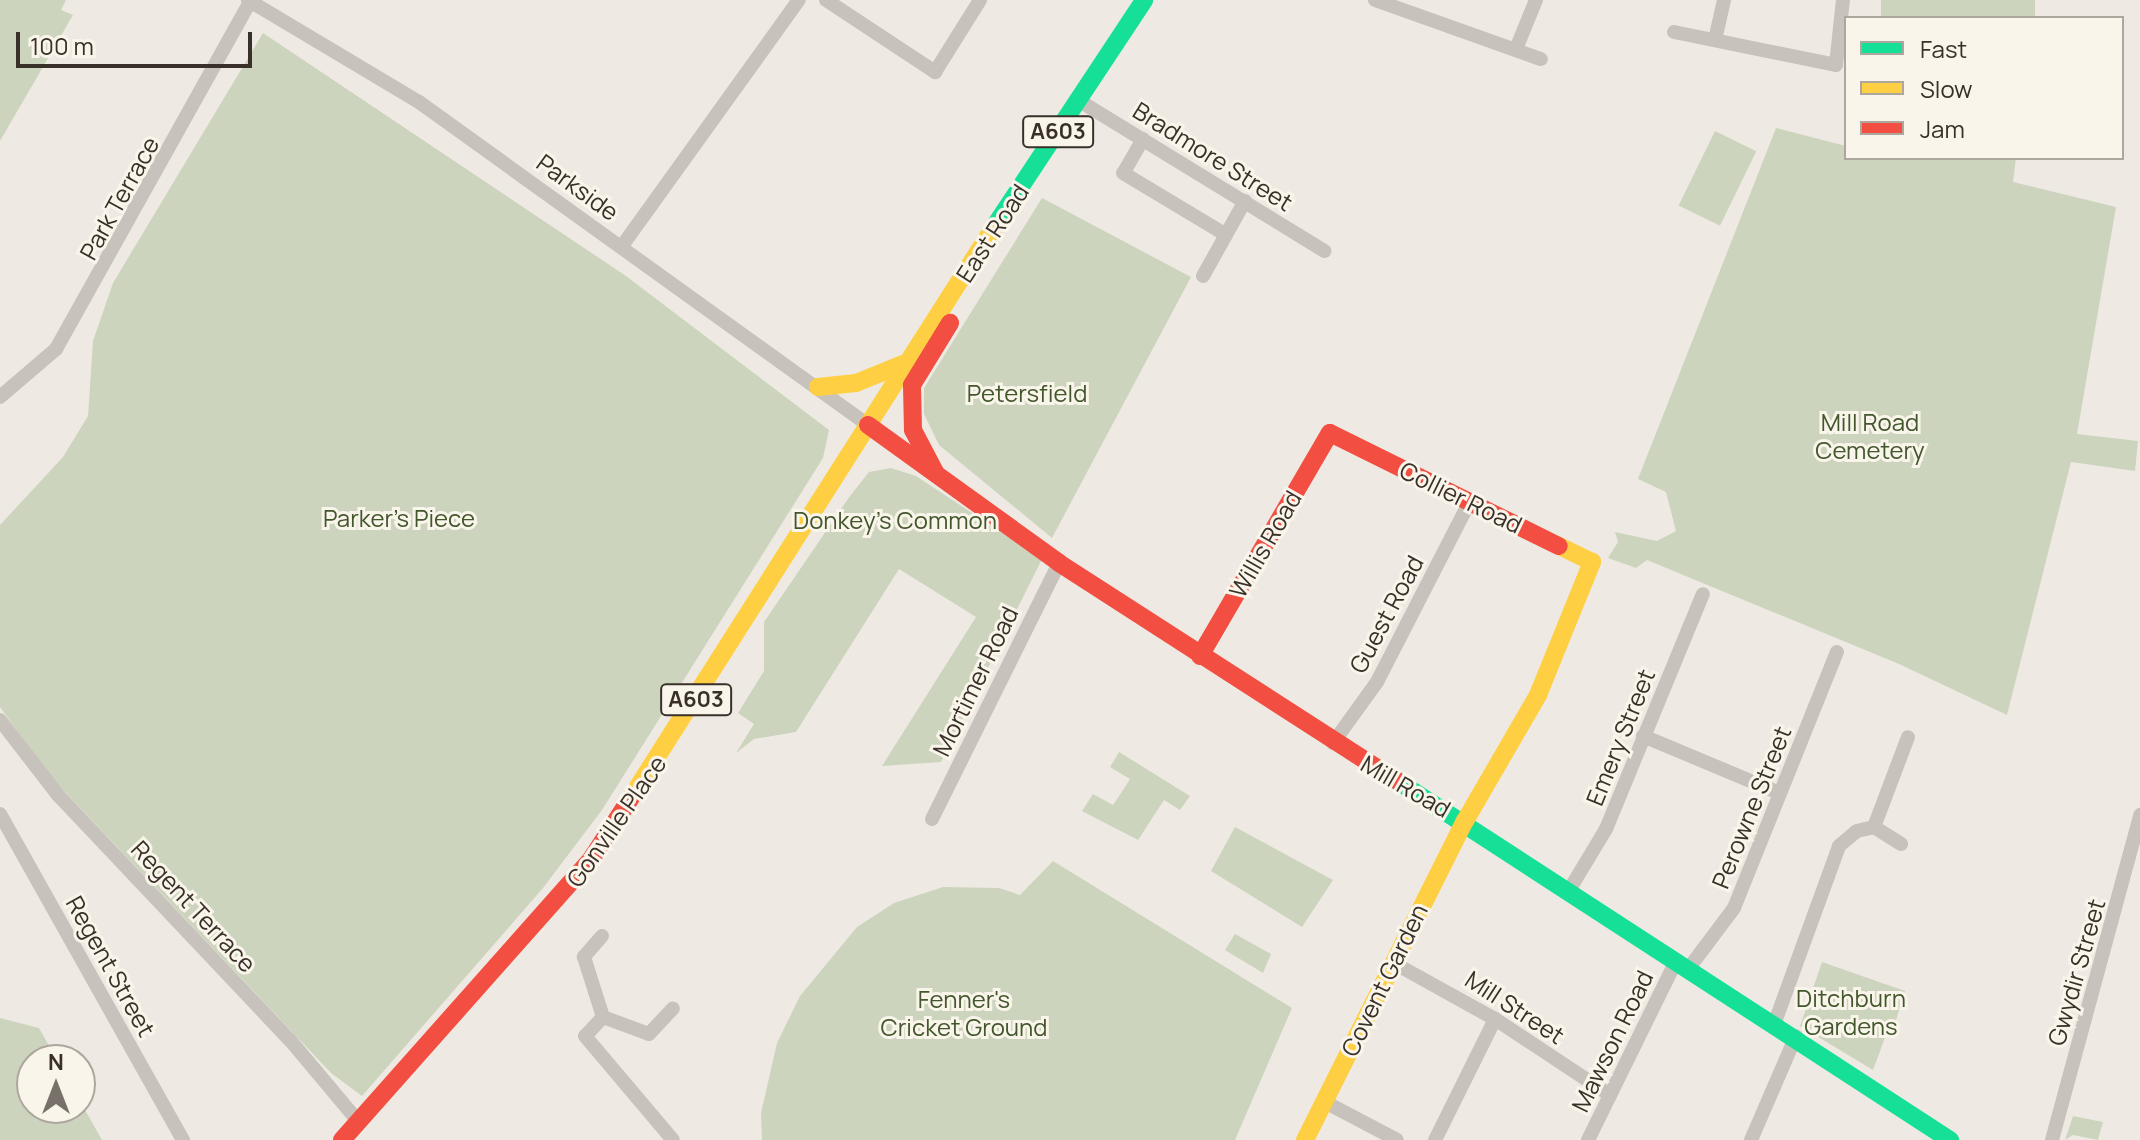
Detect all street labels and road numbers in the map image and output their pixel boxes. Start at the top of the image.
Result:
street label: Bradmore Street [1128,95,1298,217]
road number: A603 [1022,114,1094,150]
street label: Park Terrace [73,131,165,265]
street label: Parkside [531,148,625,226]
street label: East Road [950,179,1034,287]
street label: Collier Road [1395,455,1527,539]
street label: Willis Road [1223,485,1307,603]
street label: Guest Road [1343,550,1429,678]
street label: Mortimer Road [926,601,1024,761]
street label: Emery Street [1580,665,1660,809]
road number: A603 [660,682,732,718]
street label: Perowne Street [1705,722,1797,892]
street label: Mill Road [1356,749,1456,823]
street label: Gonville Place [560,750,672,892]
street label: Regent Terrace [126,834,262,978]
street label: Regent Street [61,891,161,1041]
street label: Gwydir Street [2041,895,2111,1049]
street label: Covent Garden [1335,899,1433,1061]
street label: Mill Street [1460,964,1570,1050]
street label: Mawson Road [1565,966,1659,1116]

